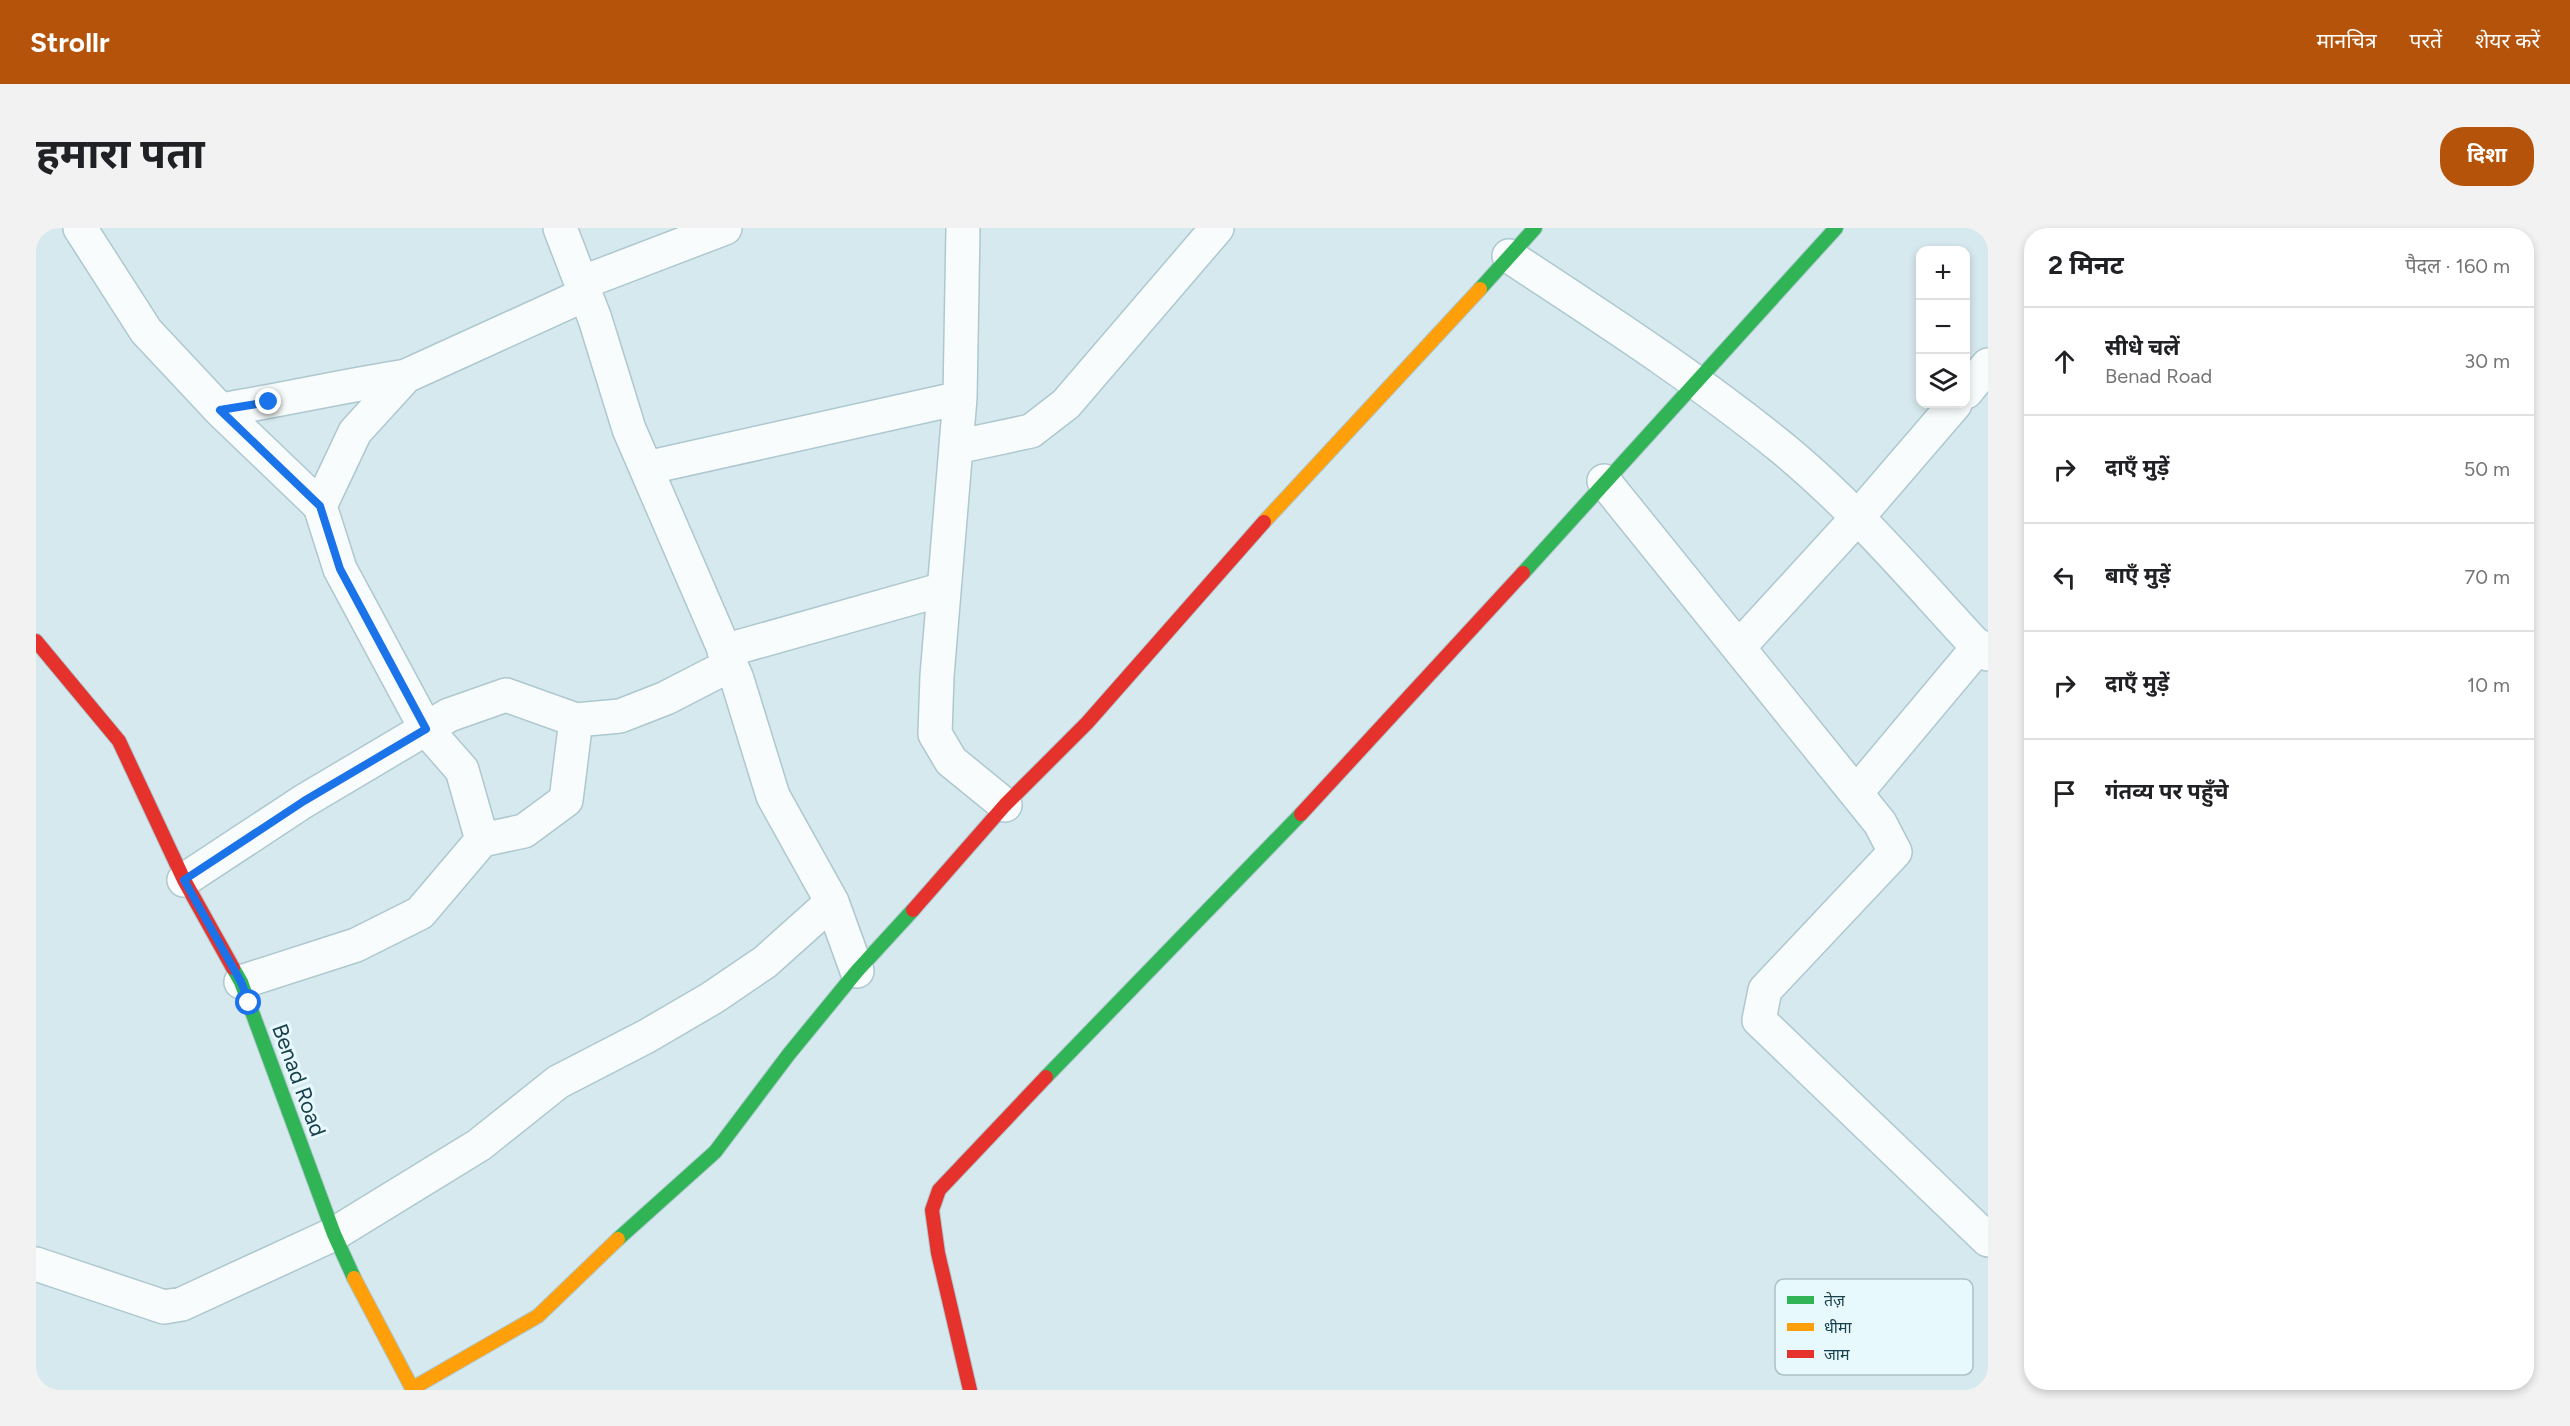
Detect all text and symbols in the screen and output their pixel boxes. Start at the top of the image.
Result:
text: Strollr [30,25,110,59]
text: मानचित्र [2317,28,2377,53]
text: परतें [2410,28,2442,53]
text: शेयर करें [2475,28,2540,53]
button: दिशा [2440,127,2534,186]
text: हमारा पता [36,128,205,179]
map controls [1916,246,1970,408]
button: + [1916,246,1970,300]
text: 2 मिनट [2048,249,2124,281]
text: पैदल · 160 m [2405,254,2510,278]
button: − [1916,300,1970,354]
text: सीधे चलें [2105,334,2180,361]
icon: ahead [2048,345,2081,378]
text: 30 m [2464,349,2510,373]
button: layers [1916,354,1970,408]
text: Benad Road [2105,364,2212,388]
route end [255,388,281,414]
icon: right [2048,453,2081,486]
text: दाएँ मुड़ें [2105,454,2169,481]
text: 50 m [2464,457,2510,481]
icon: left [2048,561,2081,594]
text: बाएँ मुड़ें [2105,562,2171,589]
text: 70 m [2464,565,2510,589]
icon: right [2048,669,2081,702]
text: दाएँ मुड़ें [2105,670,2169,697]
text: 10 m [2467,673,2510,697]
icon: arrive [2048,777,2081,810]
text: गंतव्य पर पहुँचे [2105,778,2229,805]
route start [235,989,261,1015]
street label: Benad Road [266,1020,332,1140]
legend [1775,1279,1973,1375]
text: तेज़ [1824,1291,1846,1310]
text: धीमा [1824,1318,1853,1337]
text: जाम [1824,1345,1850,1364]

